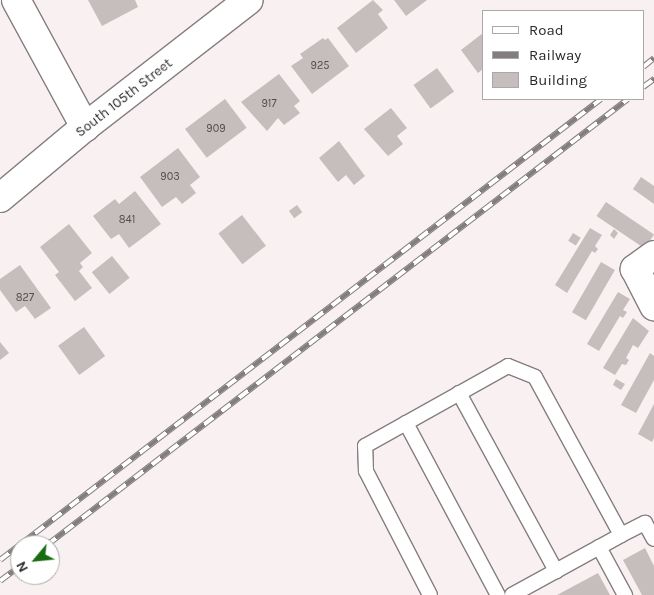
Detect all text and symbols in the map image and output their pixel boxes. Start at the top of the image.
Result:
legend [482,10,644,100]
text: Road [529,21,564,39]
text: Railway [529,46,581,64]
street label: South 105th Street [72,55,176,141]
house number: 925 [311,59,329,73]
text: Building [529,71,587,89]
house number: 917 [261,97,277,111]
house number: 909 [206,122,226,136]
house number: 903 [160,170,180,184]
house number: 841 [119,213,135,227]
house number: 827 [16,291,34,305]
north arrow [10,535,60,585]
text: N [12,558,32,575]

